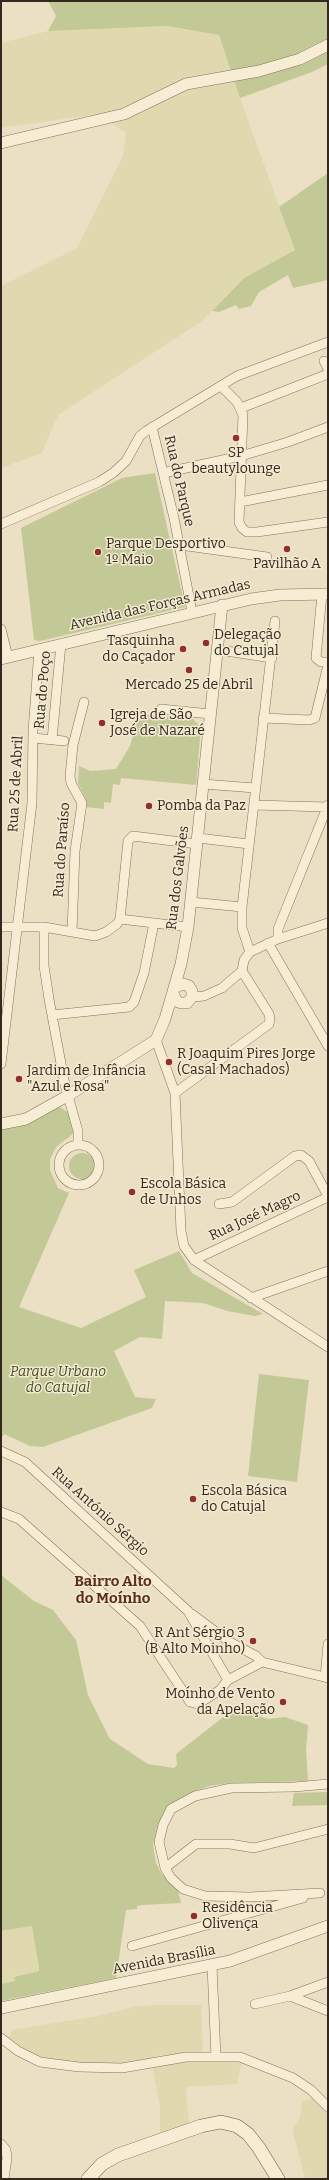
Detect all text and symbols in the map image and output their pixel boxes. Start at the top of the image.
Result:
marker: SP beautylounge [231,433,241,443]
street label: Rua do Parque [160,434,198,528]
place label: SP beautylounge [191,445,281,478]
place label: Parque Desportivo 1º Maio [106,536,226,568]
marker: Pavilhão A [282,544,292,554]
marker: Parque Desportivo 1º Maio [93,547,103,557]
place label: Pavilhão A [253,556,321,572]
street label: Avenida das Forças Armadas [68,576,252,634]
place label: Delegação do Catujal [214,627,281,660]
place label: Tasquinha do Caçador [102,633,175,666]
marker: Delegação do Catujal [201,638,211,648]
marker: Tasquinha do Caçador [178,644,188,654]
street label: Rua do Poço [31,650,55,730]
marker: Mercado 25 de Abril [184,665,194,675]
place label: Mercado 25 de Abril [125,677,253,693]
place label: Igreja de São José de Nazaré [110,707,205,740]
marker: Igreja de São José de Nazaré [97,718,107,728]
street label: Rua 25 de Abril [5,735,27,833]
place label: Pomba da Paz [157,798,246,814]
marker: Pomba da Paz [144,801,154,811]
street label: Rua do Paraíso [50,802,74,898]
street label: Rua dos Galvões [163,825,193,931]
place label: R Joaquim Pires Jorge (Casal Machados) [177,1046,315,1078]
marker: R Joaquim Pires Jorge (Casal Machados) [164,1057,174,1067]
place label: Jardim de Infância "Azul e Rosa" [27,1063,146,1096]
marker: Jardim de Infância "Azul e Rosa" [14,1074,24,1084]
place label: Escola Básica de Unhos [140,1176,226,1208]
marker: Escola Básica de Unhos [127,1187,137,1197]
street label: Rua José Magro [206,1187,304,1245]
park label: Parque Urbano do Catujal [10,1364,106,1396]
street label: Rua António Sérgio [48,1464,152,1560]
place label: Escola Básica do Catujal [201,1483,287,1516]
marker: Escola Básica do Catujal [188,1494,198,1504]
district label: Bairro Alto do Moínho [74,1573,152,1608]
place label: R Ant Sérgio 3 (B Alto Moinho) [145,1625,245,1658]
marker: R Ant Sérgio 3 (B Alto Moinho) [248,1636,258,1646]
place label: Moínho de Vento da Apelação [165,1686,275,1718]
marker: Moínho de Vento da Apelação [278,1697,288,1707]
place label: Residência Olivença [202,1900,273,1932]
marker: Residência Olivença [189,1911,199,1921]
street label: Avenida Brasília [111,1942,217,1978]

